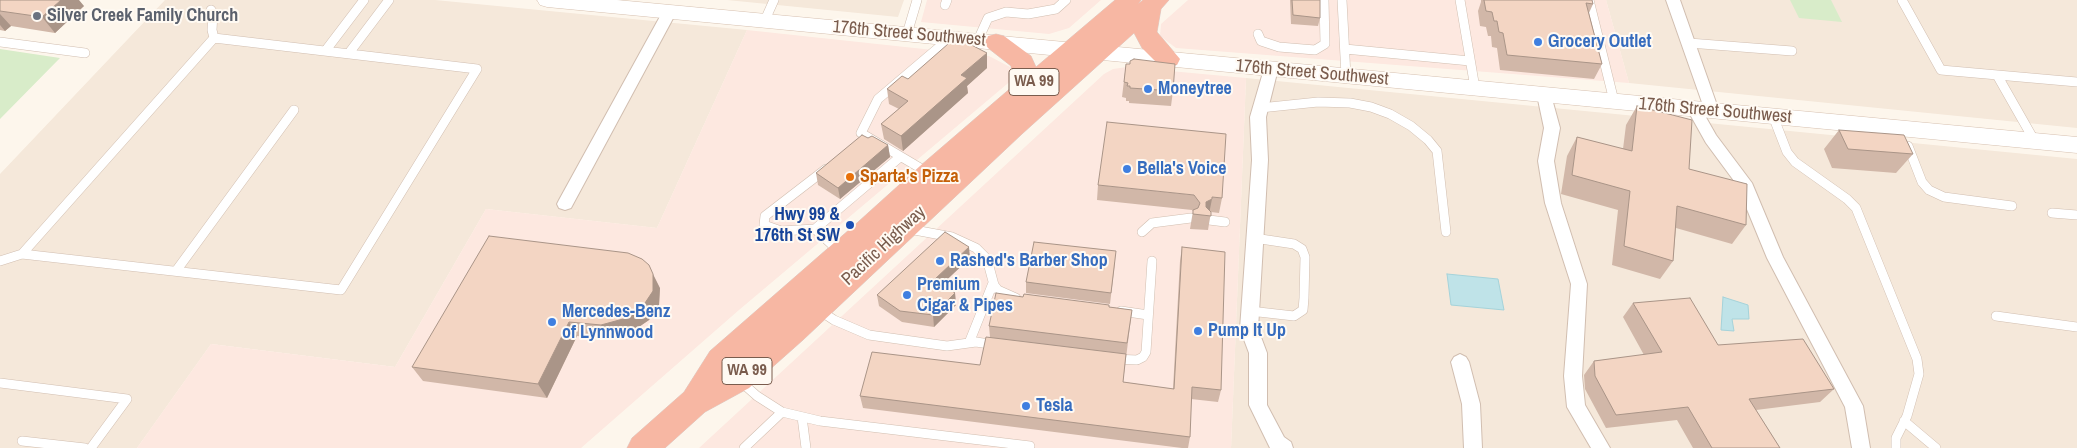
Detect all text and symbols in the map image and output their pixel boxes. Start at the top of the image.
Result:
place label: Silver Creek Family Church [47,5,238,27]
marker: Silver Creek Family Church [31,10,43,22]
street label: 176th Street Southwest [832,17,986,51]
place label: Grocery Outlet [1548,31,1651,53]
marker: Grocery Outlet [1532,36,1544,48]
street label: 176th Street Southwest [1235,56,1389,90]
road number: WA 99 [1009,68,1059,95]
place label: Moneytree [1158,78,1232,100]
marker: Moneytree [1142,83,1154,95]
street label: 176th Street Southwest [1638,94,1792,128]
place label: Bella's Voice [1137,158,1226,180]
marker: Bella's Voice [1121,163,1133,175]
place label: Sparta's Pizza [860,166,959,188]
marker: Sparta's Pizza [844,171,856,183]
street label: Pacific Highway [838,202,930,290]
place label: Hwy 99 & 176th St SW [755,204,840,246]
marker: Hwy 99 & 176th St SW [844,219,856,231]
place label: Rashed's Barber Shop [950,250,1108,272]
marker: Rashed's Barber Shop [934,255,946,267]
place label: Premium Cigar & Pipes [917,274,1013,316]
marker: Premium Cigar & Pipes [901,289,913,301]
place label: Mercedes-Benz of Lynnwood [562,301,670,344]
marker: Mercedes-Benz of Lynnwood [546,316,558,328]
place label: Pump It Up [1208,320,1286,342]
marker: Pump It Up [1192,325,1204,337]
road number: WA 99 [722,358,772,384]
place label: Tesla [1036,395,1073,417]
marker: Tesla [1020,400,1032,412]

